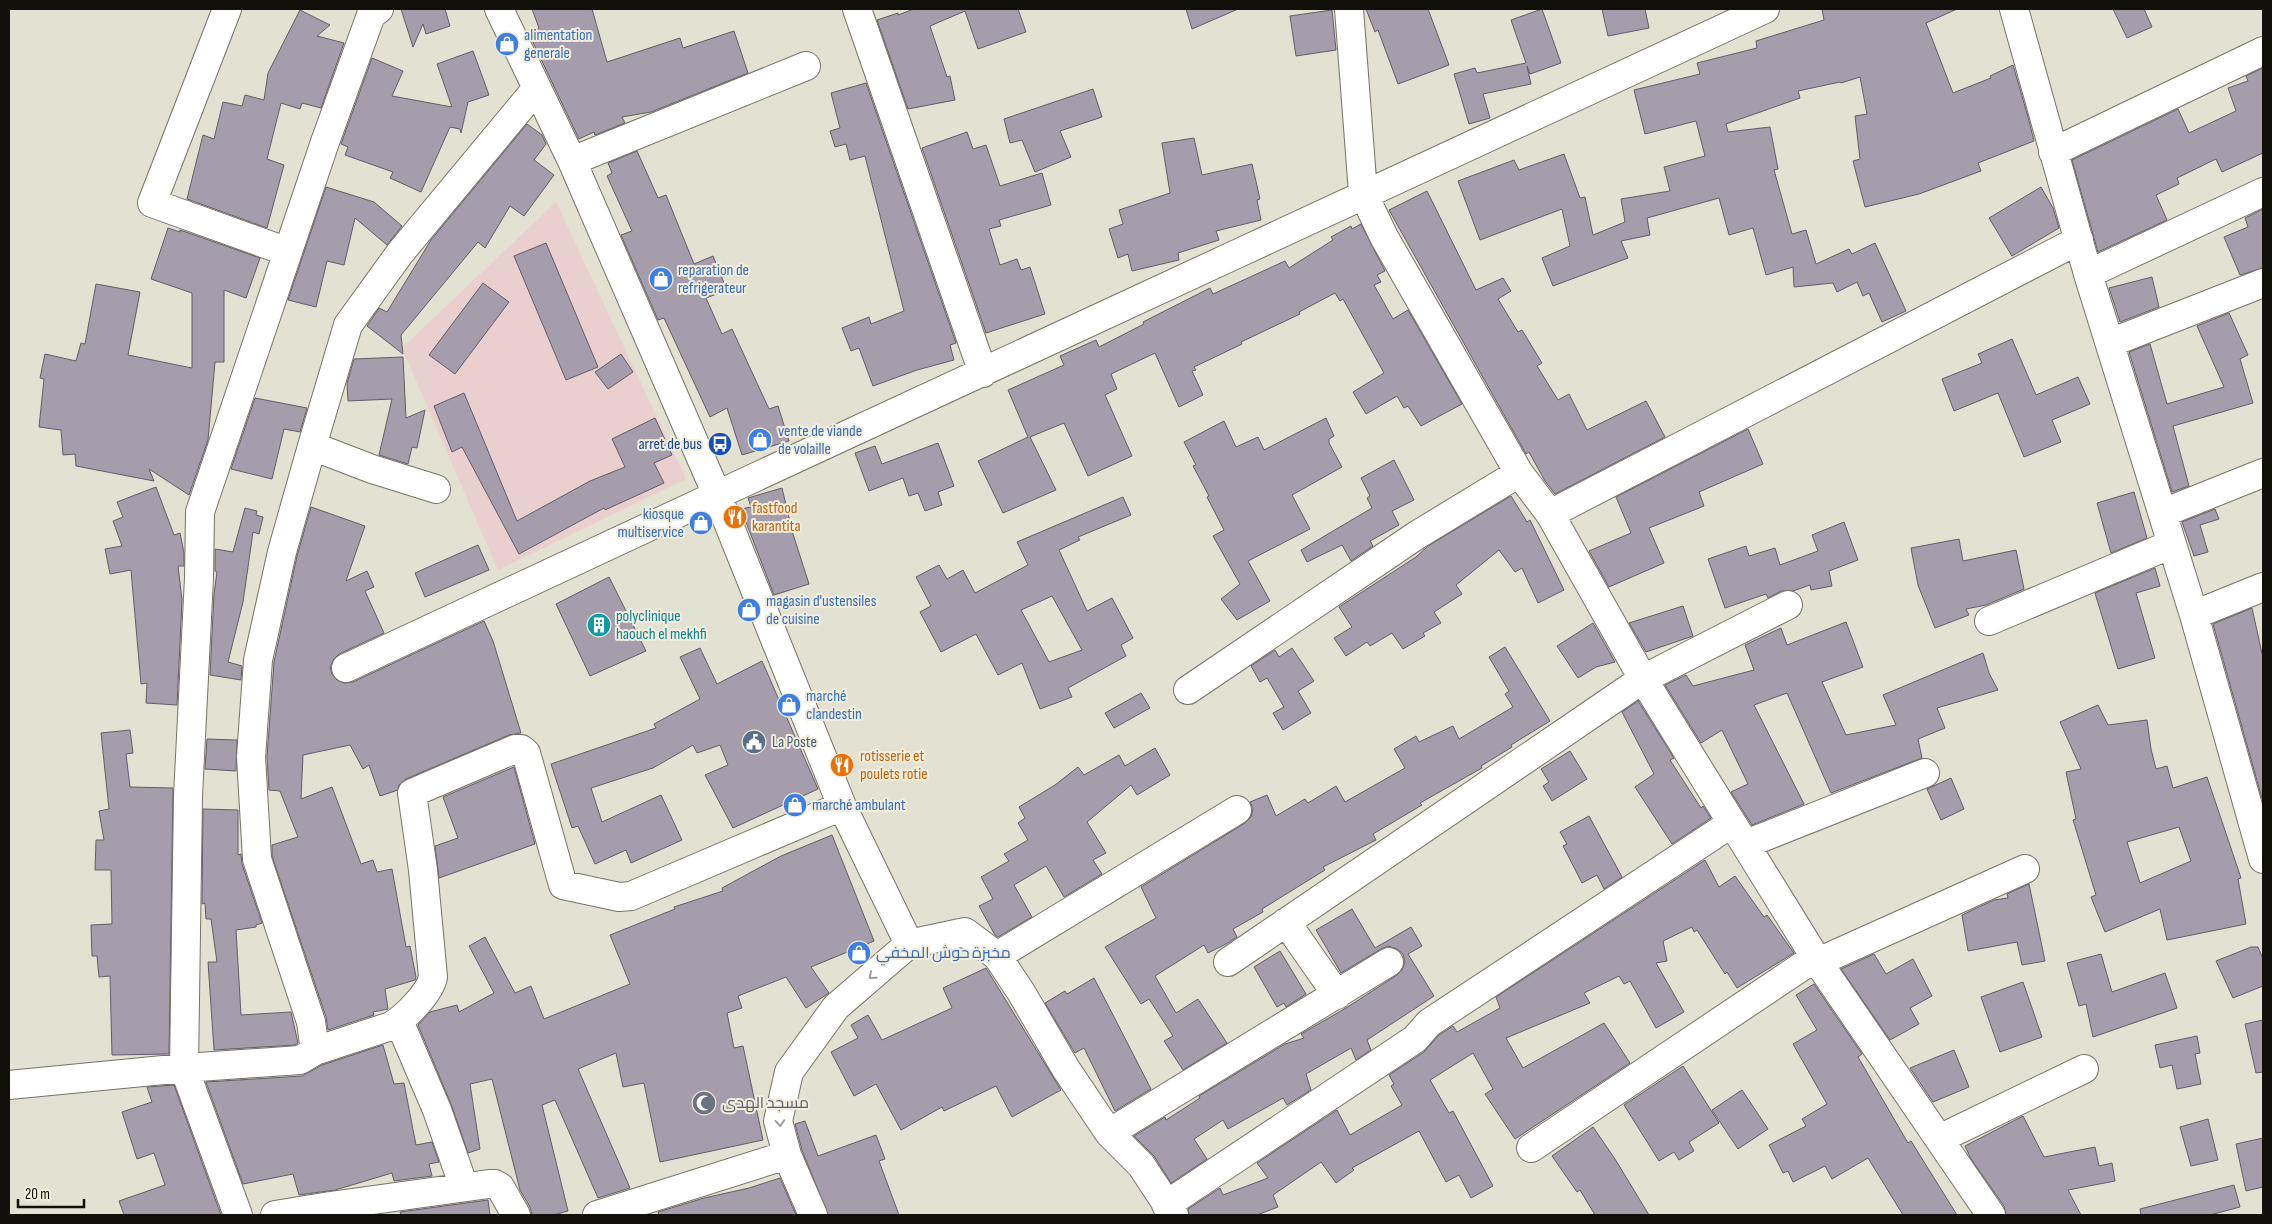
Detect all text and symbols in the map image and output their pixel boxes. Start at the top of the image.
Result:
place label: alimentation generale [524,26,592,63]
shop icon: alimentation generale [494,31,520,57]
place label: reparation de refrigerateur [678,261,749,298]
shop icon: reparation de refrigerateur [648,266,674,292]
place label: vente de viande de volaille [778,422,862,459]
shop icon: vente de viande de volaille [747,427,773,453]
bus stop icon: arret de bus [707,431,733,457]
place label: arret de bus [638,435,702,454]
place label: fastfood karantita [752,499,801,536]
restaurant icon: fastfood karantita [722,504,748,530]
place label: kiosque multiservice [617,505,684,542]
shop icon: kiosque multiservice [688,510,714,536]
place label: magasin d'ustensiles de cuisine [766,592,877,629]
shop icon: magasin d'ustensiles de cuisine [736,597,762,623]
place label: polyclinique haouch el mekhfi [616,607,707,644]
building icon: polyclinique haouch el mekhfi [586,612,612,638]
place label: marché clandestin [806,687,862,724]
shop icon: marché clandestin [776,692,802,718]
public building icon: La Poste [741,729,767,755]
place label: La Poste [772,733,817,752]
place label: rotisserie et poulets rotie [860,747,928,784]
restaurant icon: rotisserie et poulets rotie [829,752,855,778]
shop icon: marché ambulant [782,792,808,818]
place label: marché ambulant [812,796,906,815]
shop icon: مخبزة حوش المخفي [846,940,872,966]
place label: مخبزة حوش المخفي [876,944,1011,966]
one-way arrow [869,970,878,979]
mosque icon: مسجد الهدى [691,1090,717,1116]
place label: مسجد الهدى [722,1094,809,1113]
one-way arrow [775,1120,786,1128]
scale bar [18,1176,84,1208]
text: 20 m [25,1185,50,1204]

